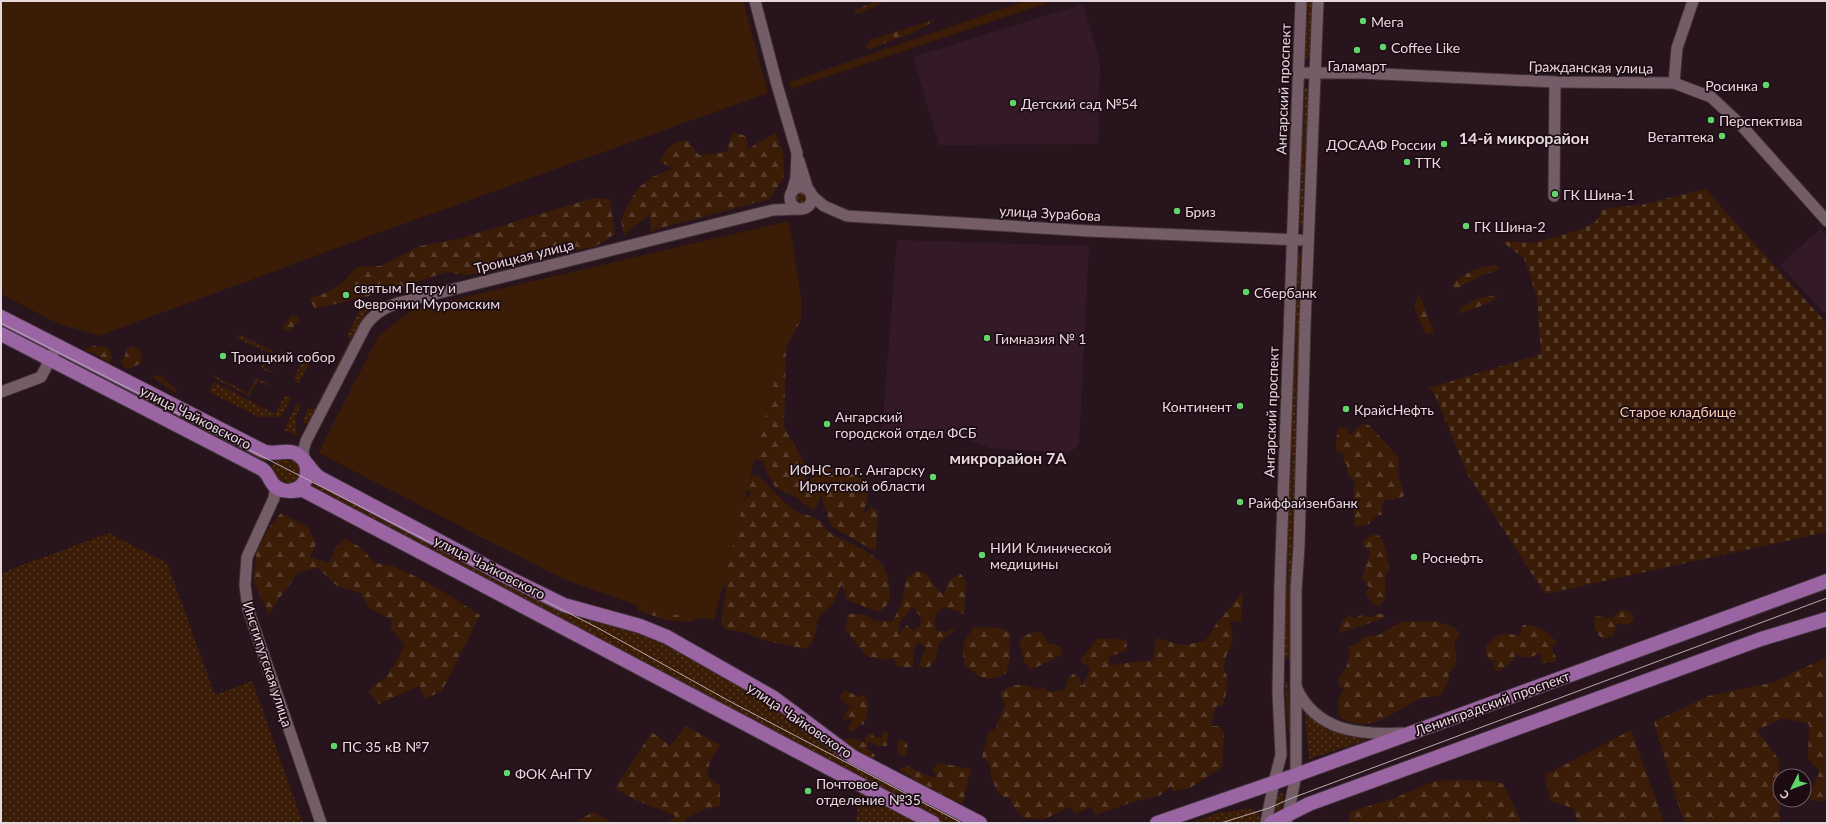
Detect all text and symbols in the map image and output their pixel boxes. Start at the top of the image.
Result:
place label: Мега [1371,13,1404,30]
marker: Мега [1358,16,1368,26]
street label: Ангарский проспект [1272,23,1294,155]
place label: Coffee Like [1391,39,1460,56]
marker: Coffee Like [1378,42,1388,52]
marker: Галамарт [1352,45,1362,55]
place label: Галамарт [1327,57,1387,74]
street label: Гражданская улица [1528,57,1654,77]
place label: Росинка [1705,77,1758,94]
marker: Росинка [1761,80,1771,90]
place label: Детский сад №54 [1021,95,1138,112]
marker: Детский сад №54 [1008,98,1018,108]
place label: Перспектива [1719,112,1803,129]
marker: Перспектива [1706,115,1716,125]
district label: 14-й микрорайон [1459,128,1589,147]
place label: Ветаптека [1648,128,1714,145]
marker: Ветаптека [1717,131,1727,141]
place label: ДОСААФ России [1326,136,1436,153]
marker: ДОСААФ России [1439,139,1449,149]
place label: ТТК [1415,154,1442,171]
marker: ТТК [1402,157,1412,167]
place label: ГК Шина-1 [1563,186,1635,203]
marker: ГК Шина-1 [1550,189,1560,199]
street label: улица Зурабова [999,202,1101,224]
place label: Бриз [1185,203,1216,220]
marker: Бриз [1172,206,1182,216]
place label: ГК Шина-2 [1474,218,1546,235]
marker: ГК Шина-2 [1461,221,1471,231]
street label: Троицкая улица [472,235,576,277]
place label: святым Петру и Февронии Муромским [354,279,500,312]
place label: Сбербанк [1254,284,1318,301]
marker: Сбербанк [1241,287,1251,297]
marker: святым Петру и Февронии Муромским [341,290,351,300]
place label: Гимназия № 1 [995,330,1086,347]
marker: Гимназия № 1 [982,333,992,343]
street label: Ангарский проспект [1260,346,1282,478]
place label: Троицкий собор [231,348,336,365]
marker: Троицкий собор [218,351,228,361]
street label: улица Чайковского [137,382,255,452]
place label: Континент [1162,398,1232,415]
marker: Континент [1235,401,1245,411]
place label: КрайсНефть [1354,401,1434,418]
park label: Старое кладбище [1620,403,1736,420]
marker: КрайсНефть [1341,404,1351,414]
place label: Ангарский городской отдел ФСБ [835,408,977,441]
marker: Ангарский городской отдел ФСБ [822,419,832,429]
district label: микрорайон 7А [950,448,1067,467]
place label: ИФНС по г. Ангарску Иркутской области [789,461,926,494]
marker: ИФНС по г. Ангарску Иркутской области [928,472,938,482]
place label: Райффайзенбанк [1248,494,1359,511]
marker: Райффайзенбанк [1235,497,1245,507]
street label: улица Чайковского [431,532,549,602]
place label: НИИ Клинической медицины [990,539,1111,572]
place label: Роснефть [1422,549,1484,566]
marker: НИИ Клинической медицины [977,550,987,560]
marker: Роснефть [1409,552,1419,562]
street label: Институтская улица [240,599,296,729]
street label: Ленинградский проспект [1411,667,1572,739]
street label: улица Чайковского [744,679,856,761]
place label: ПС 35 кВ №7 [342,738,429,755]
marker: ПС 35 кВ №7 [329,741,339,751]
place label: ФОК АнГТУ [515,765,592,782]
marker: ФОК АнГТУ [502,768,512,778]
north arrow [1772,768,1812,808]
place label: Почтовое отделение №35 [816,775,921,808]
marker: Почтовое отделение №35 [803,786,813,796]
text: С [1776,787,1791,802]

